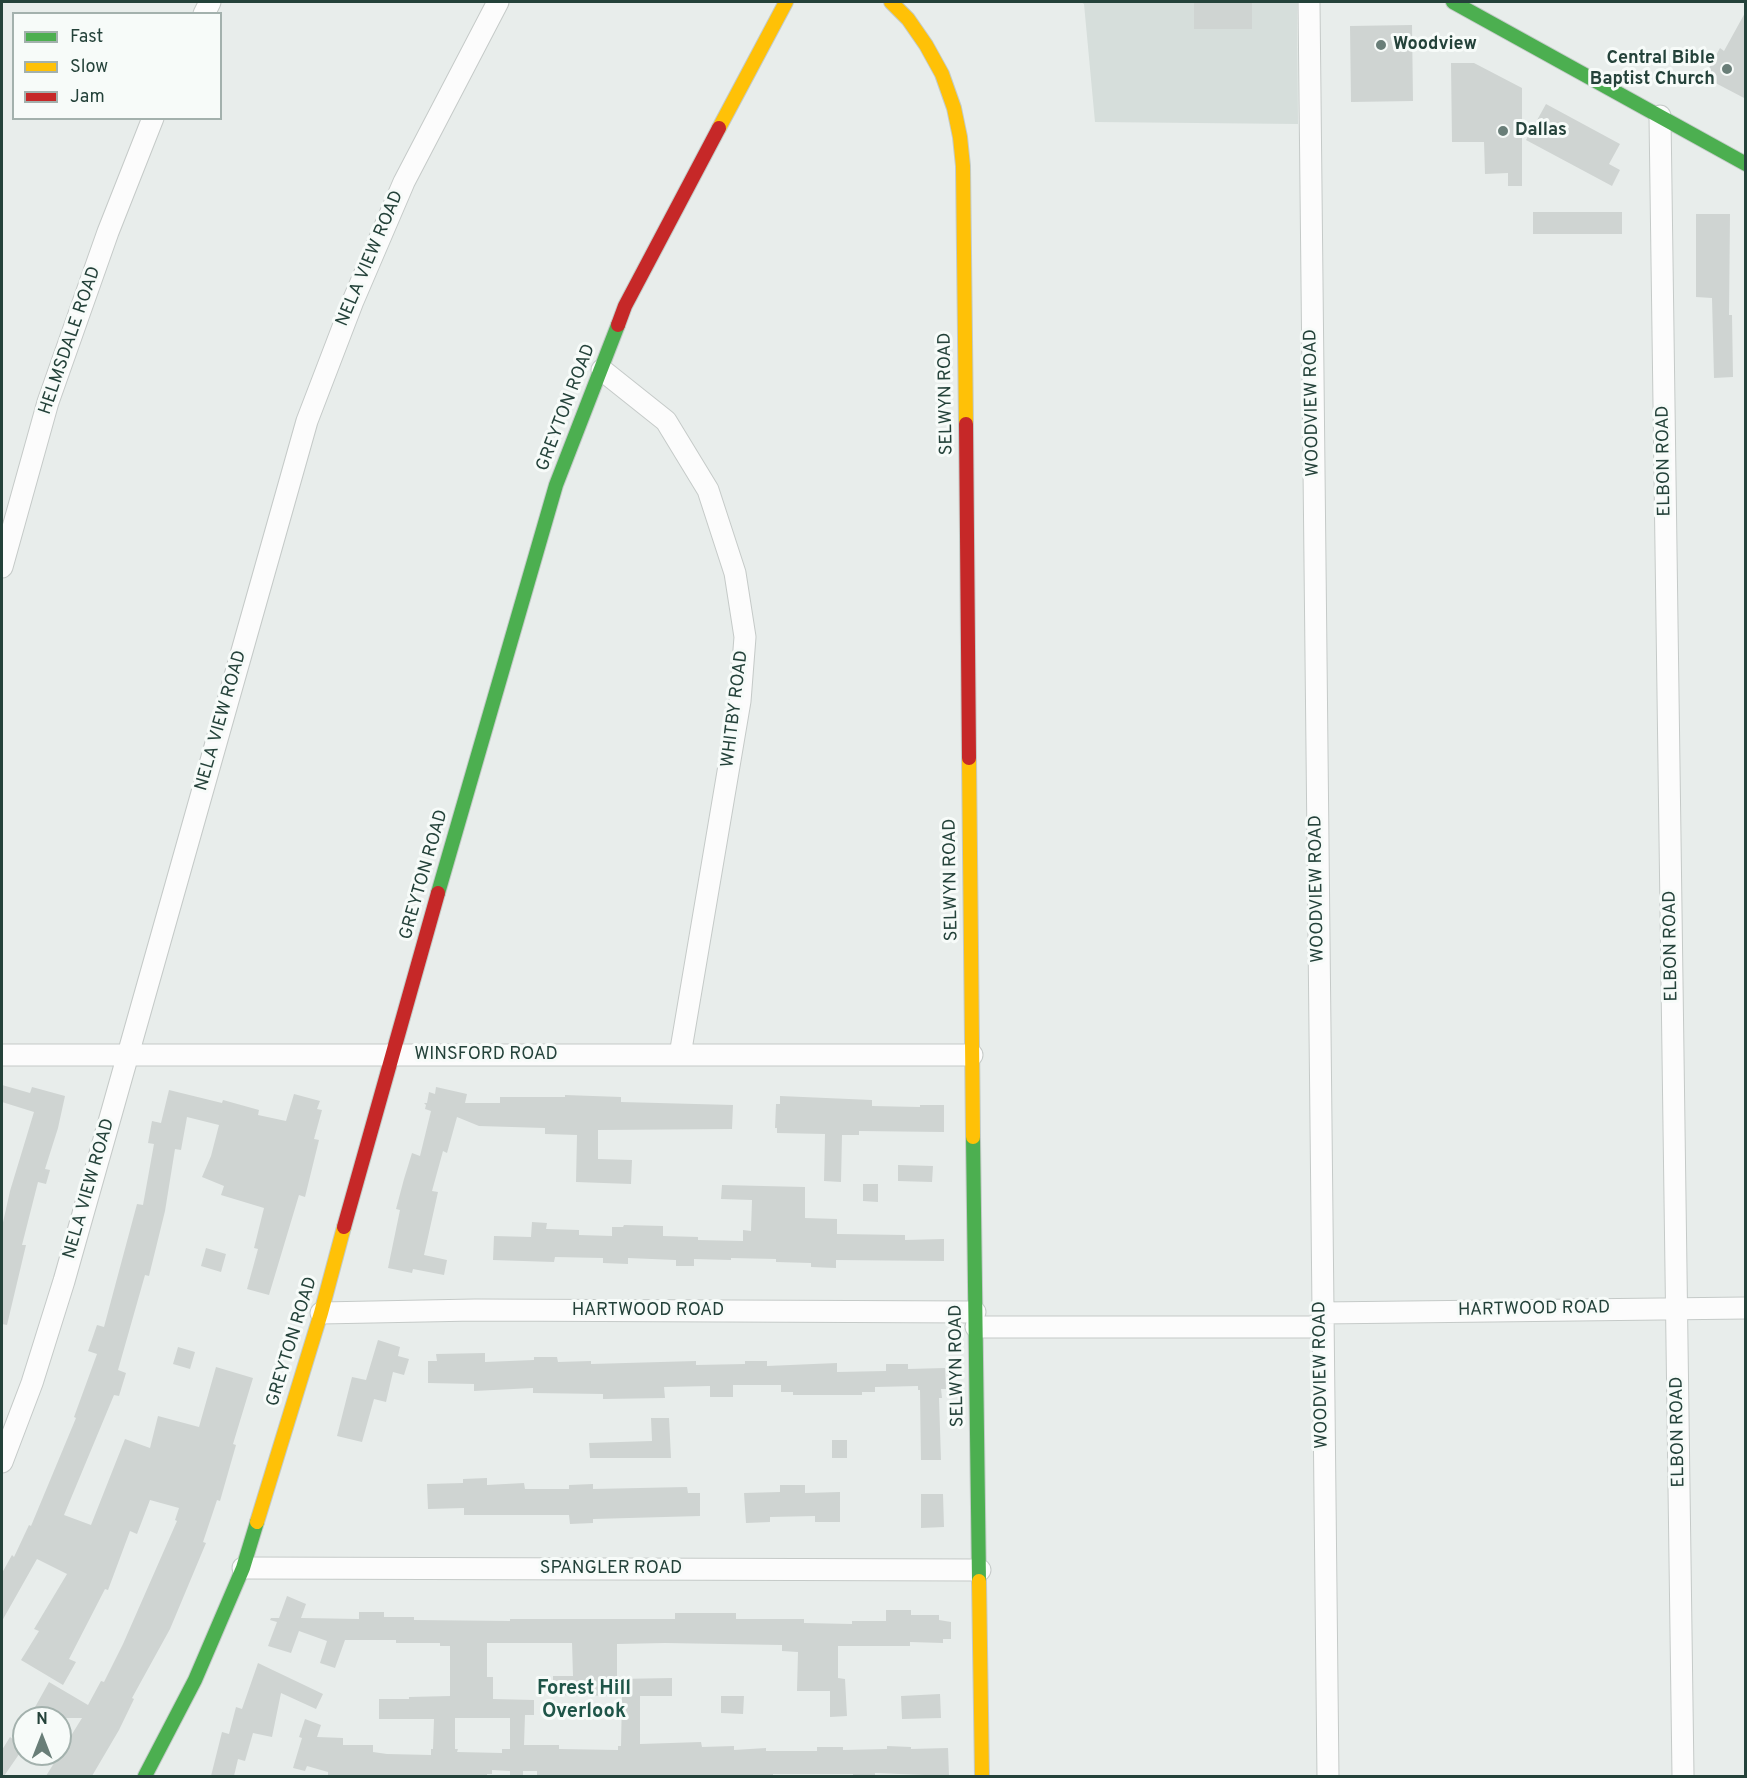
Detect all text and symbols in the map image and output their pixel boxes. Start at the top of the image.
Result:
legend [12,12,222,120]
text: Fast [70,26,103,49]
place label: Woodview [1393,34,1477,56]
marker: Woodview [1374,38,1388,52]
place label: Central Bible Baptist Church [1590,48,1715,90]
text: Slow [70,56,108,79]
marker: Central Bible Baptist Church [1720,62,1734,76]
text: Jam [70,86,105,109]
place label: Dallas [1515,120,1567,142]
marker: Dallas [1496,124,1510,138]
street label: NELA VIEW ROAD [333,188,409,330]
street label: HELMSDALE ROAD [36,264,106,418]
street label: WOODVIEW ROAD [1301,329,1325,477]
street label: SELWYN ROAD [935,332,959,456]
street label: GREYTON ROAD [533,341,601,475]
street label: ELBON ROAD [1653,405,1677,517]
street label: NELA VIEW ROAD [192,648,252,794]
street label: WHITBY ROAD [718,649,754,769]
street label: GREYTON ROAD [396,807,454,943]
street label: WOODVIEW ROAD [1306,815,1330,963]
street label: SELWYN ROAD [940,818,964,942]
street label: ELBON ROAD [1660,890,1684,1002]
street label: WINSFORD ROAD [414,1044,558,1066]
street label: NELA VIEW ROAD [60,1116,120,1262]
street label: GREYTON ROAD [263,1275,323,1409]
street label: HARTWOOD ROAD [1458,1298,1610,1322]
street label: HARTWOOD ROAD [572,1300,724,1322]
street label: WOODVIEW ROAD [1310,1301,1334,1449]
street label: SELWYN ROAD [946,1304,970,1428]
street label: ELBON ROAD [1667,1376,1691,1488]
street label: SPANGLER ROAD [540,1558,682,1580]
district label: Forest Hill Overlook [537,1678,631,1725]
north arrow [12,1706,72,1766]
text: N [36,1710,48,1730]

